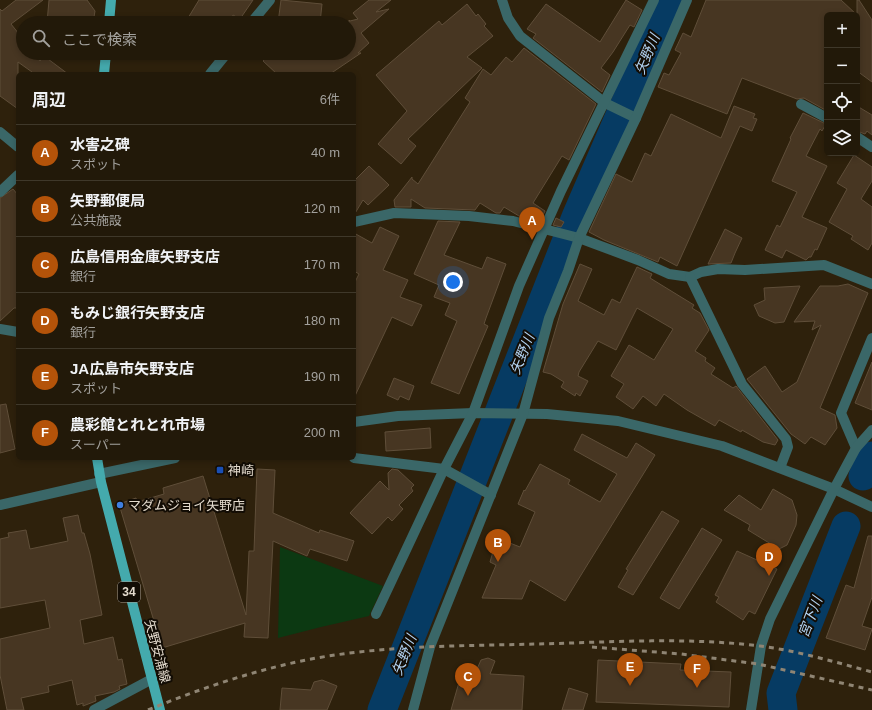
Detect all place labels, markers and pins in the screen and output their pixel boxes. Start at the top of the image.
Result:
pin: A [519,207,545,240]
place label: 神崎 [228,463,254,478]
marker: 神崎 [215,465,225,475]
place label: マダムジョイ矢野店 [128,498,245,513]
marker: マダムジョイ矢野店 [115,500,125,510]
pin: B [485,529,511,562]
pin: D [756,543,782,576]
pin: E [617,653,643,686]
pin: F [684,655,710,688]
pin: C [455,663,481,696]

